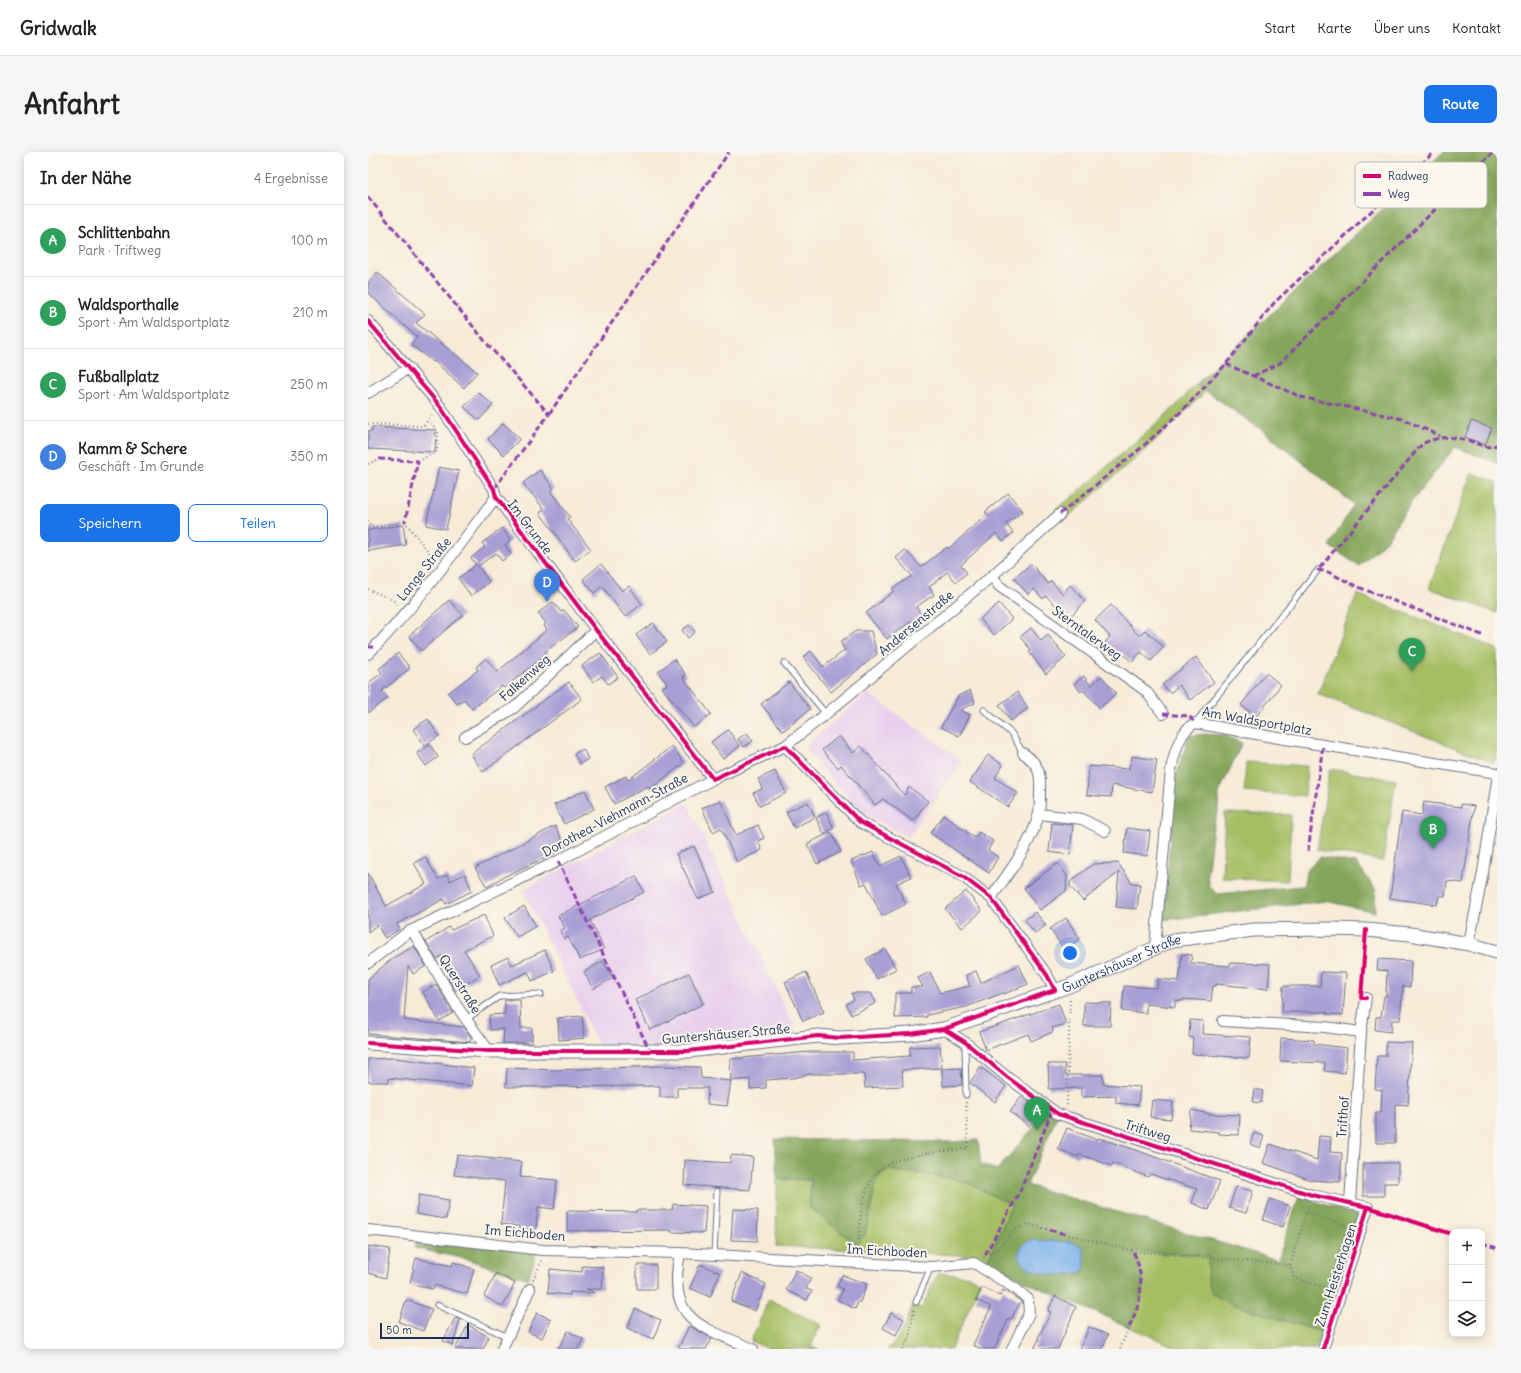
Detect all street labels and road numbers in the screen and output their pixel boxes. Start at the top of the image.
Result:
street label: Im Grunde [504,496,556,558]
street label: Lange Straße [393,534,455,604]
street label: Andersenstraße [875,587,957,659]
street label: Sterntalerweg [1049,602,1125,664]
street label: Falkenweg [496,651,554,705]
street label: Am Waldsportplatz [1201,703,1313,739]
street label: Dorothea-Viehmann-Straße [539,769,691,861]
street label: Guntershäuser Straße [1059,931,1182,996]
street label: Querstraße [435,951,485,1017]
street label: Guntershäuser Straße [661,1020,791,1048]
street label: Trifthof [1333,1095,1353,1138]
street label: Triftweg [1123,1116,1173,1146]
street label: Im Eichboden [484,1221,567,1245]
street label: Zum Heisterhagen [1311,1221,1361,1329]
street label: Im Eichboden [846,1240,929,1262]

